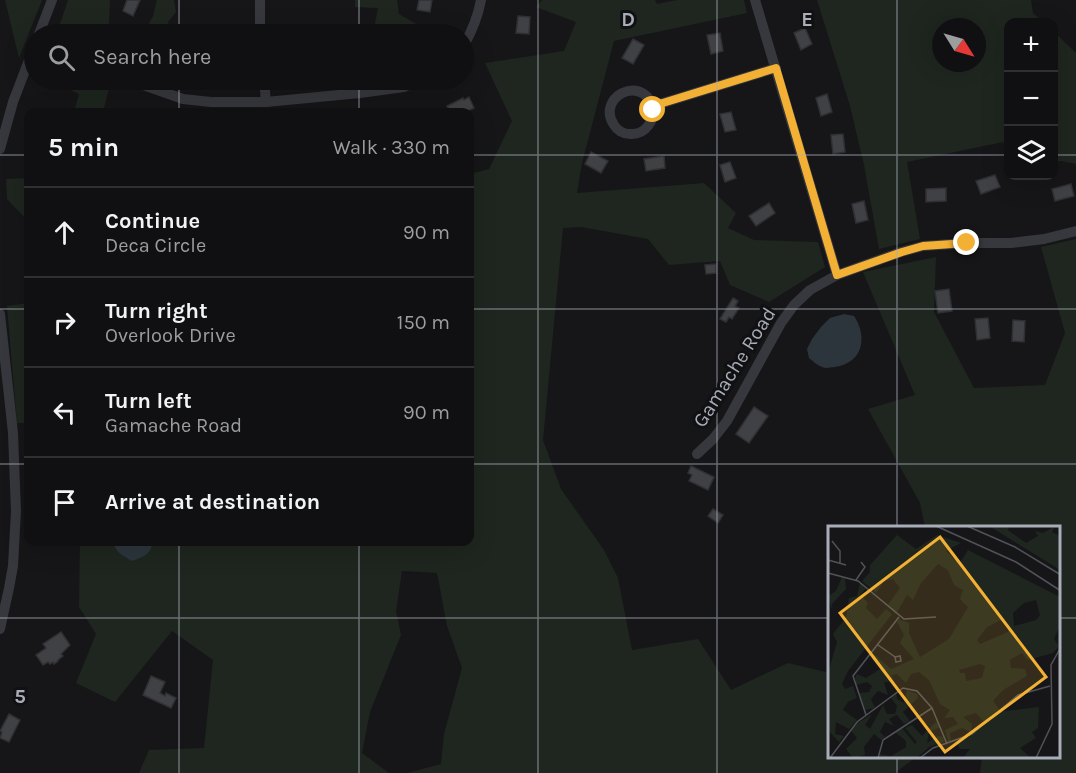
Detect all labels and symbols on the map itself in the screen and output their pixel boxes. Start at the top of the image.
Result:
text: D [621,8,635,31]
text: E [801,8,813,31]
north arrow [932,18,986,72]
route start [639,96,665,122]
route end [953,229,979,255]
street label: Gamache Road [688,303,780,431]
inset map [828,526,1061,758]
text: 5 [14,685,26,708]

